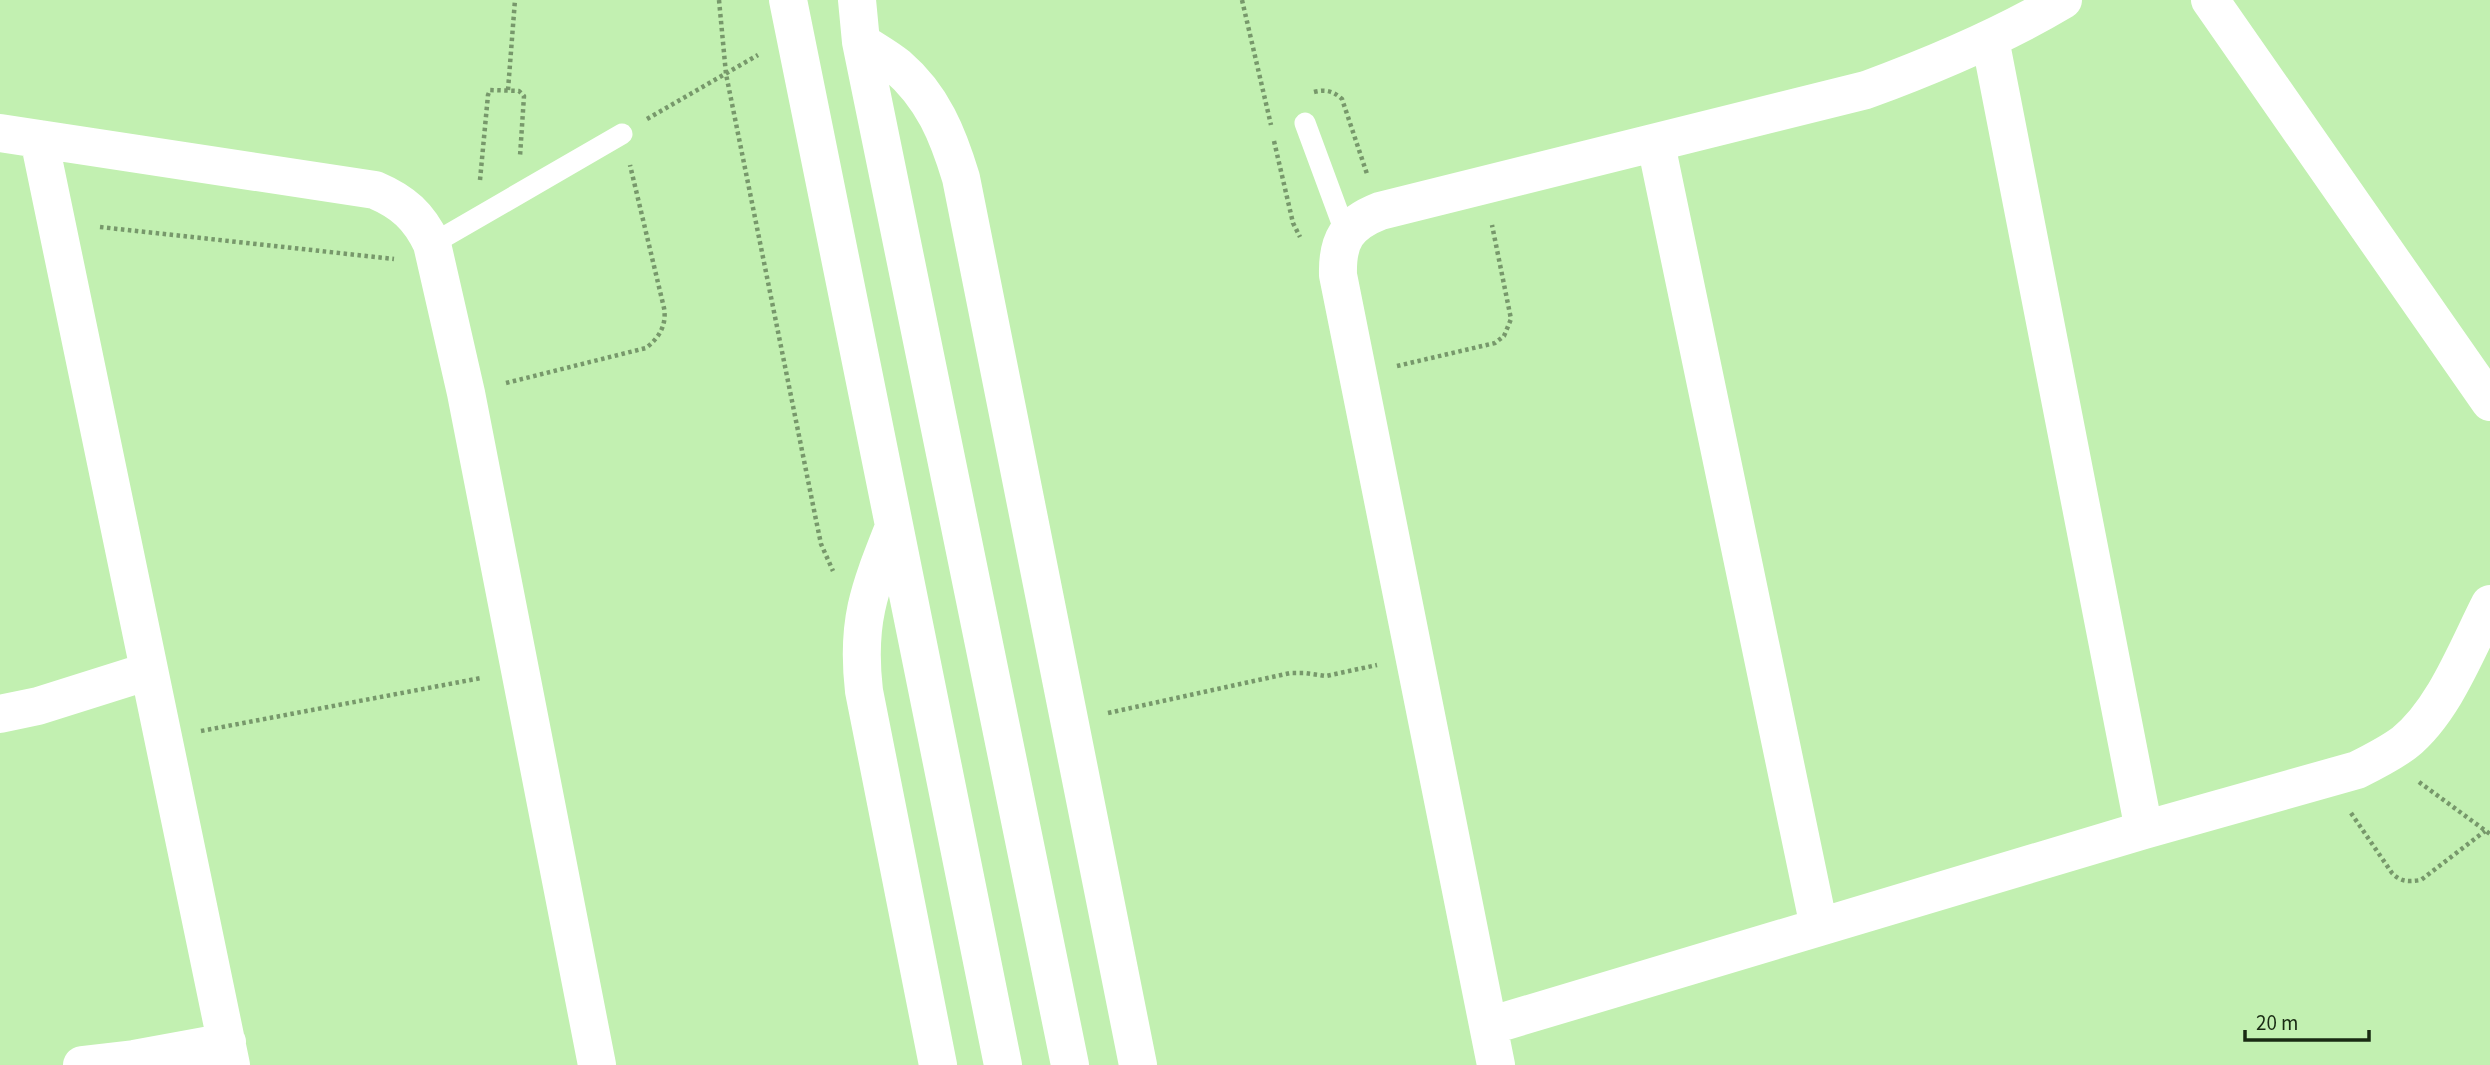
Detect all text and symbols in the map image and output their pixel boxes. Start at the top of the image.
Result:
scale bar [2245,998,2369,1042]
text: 20 m [2256,1008,2298,1038]

